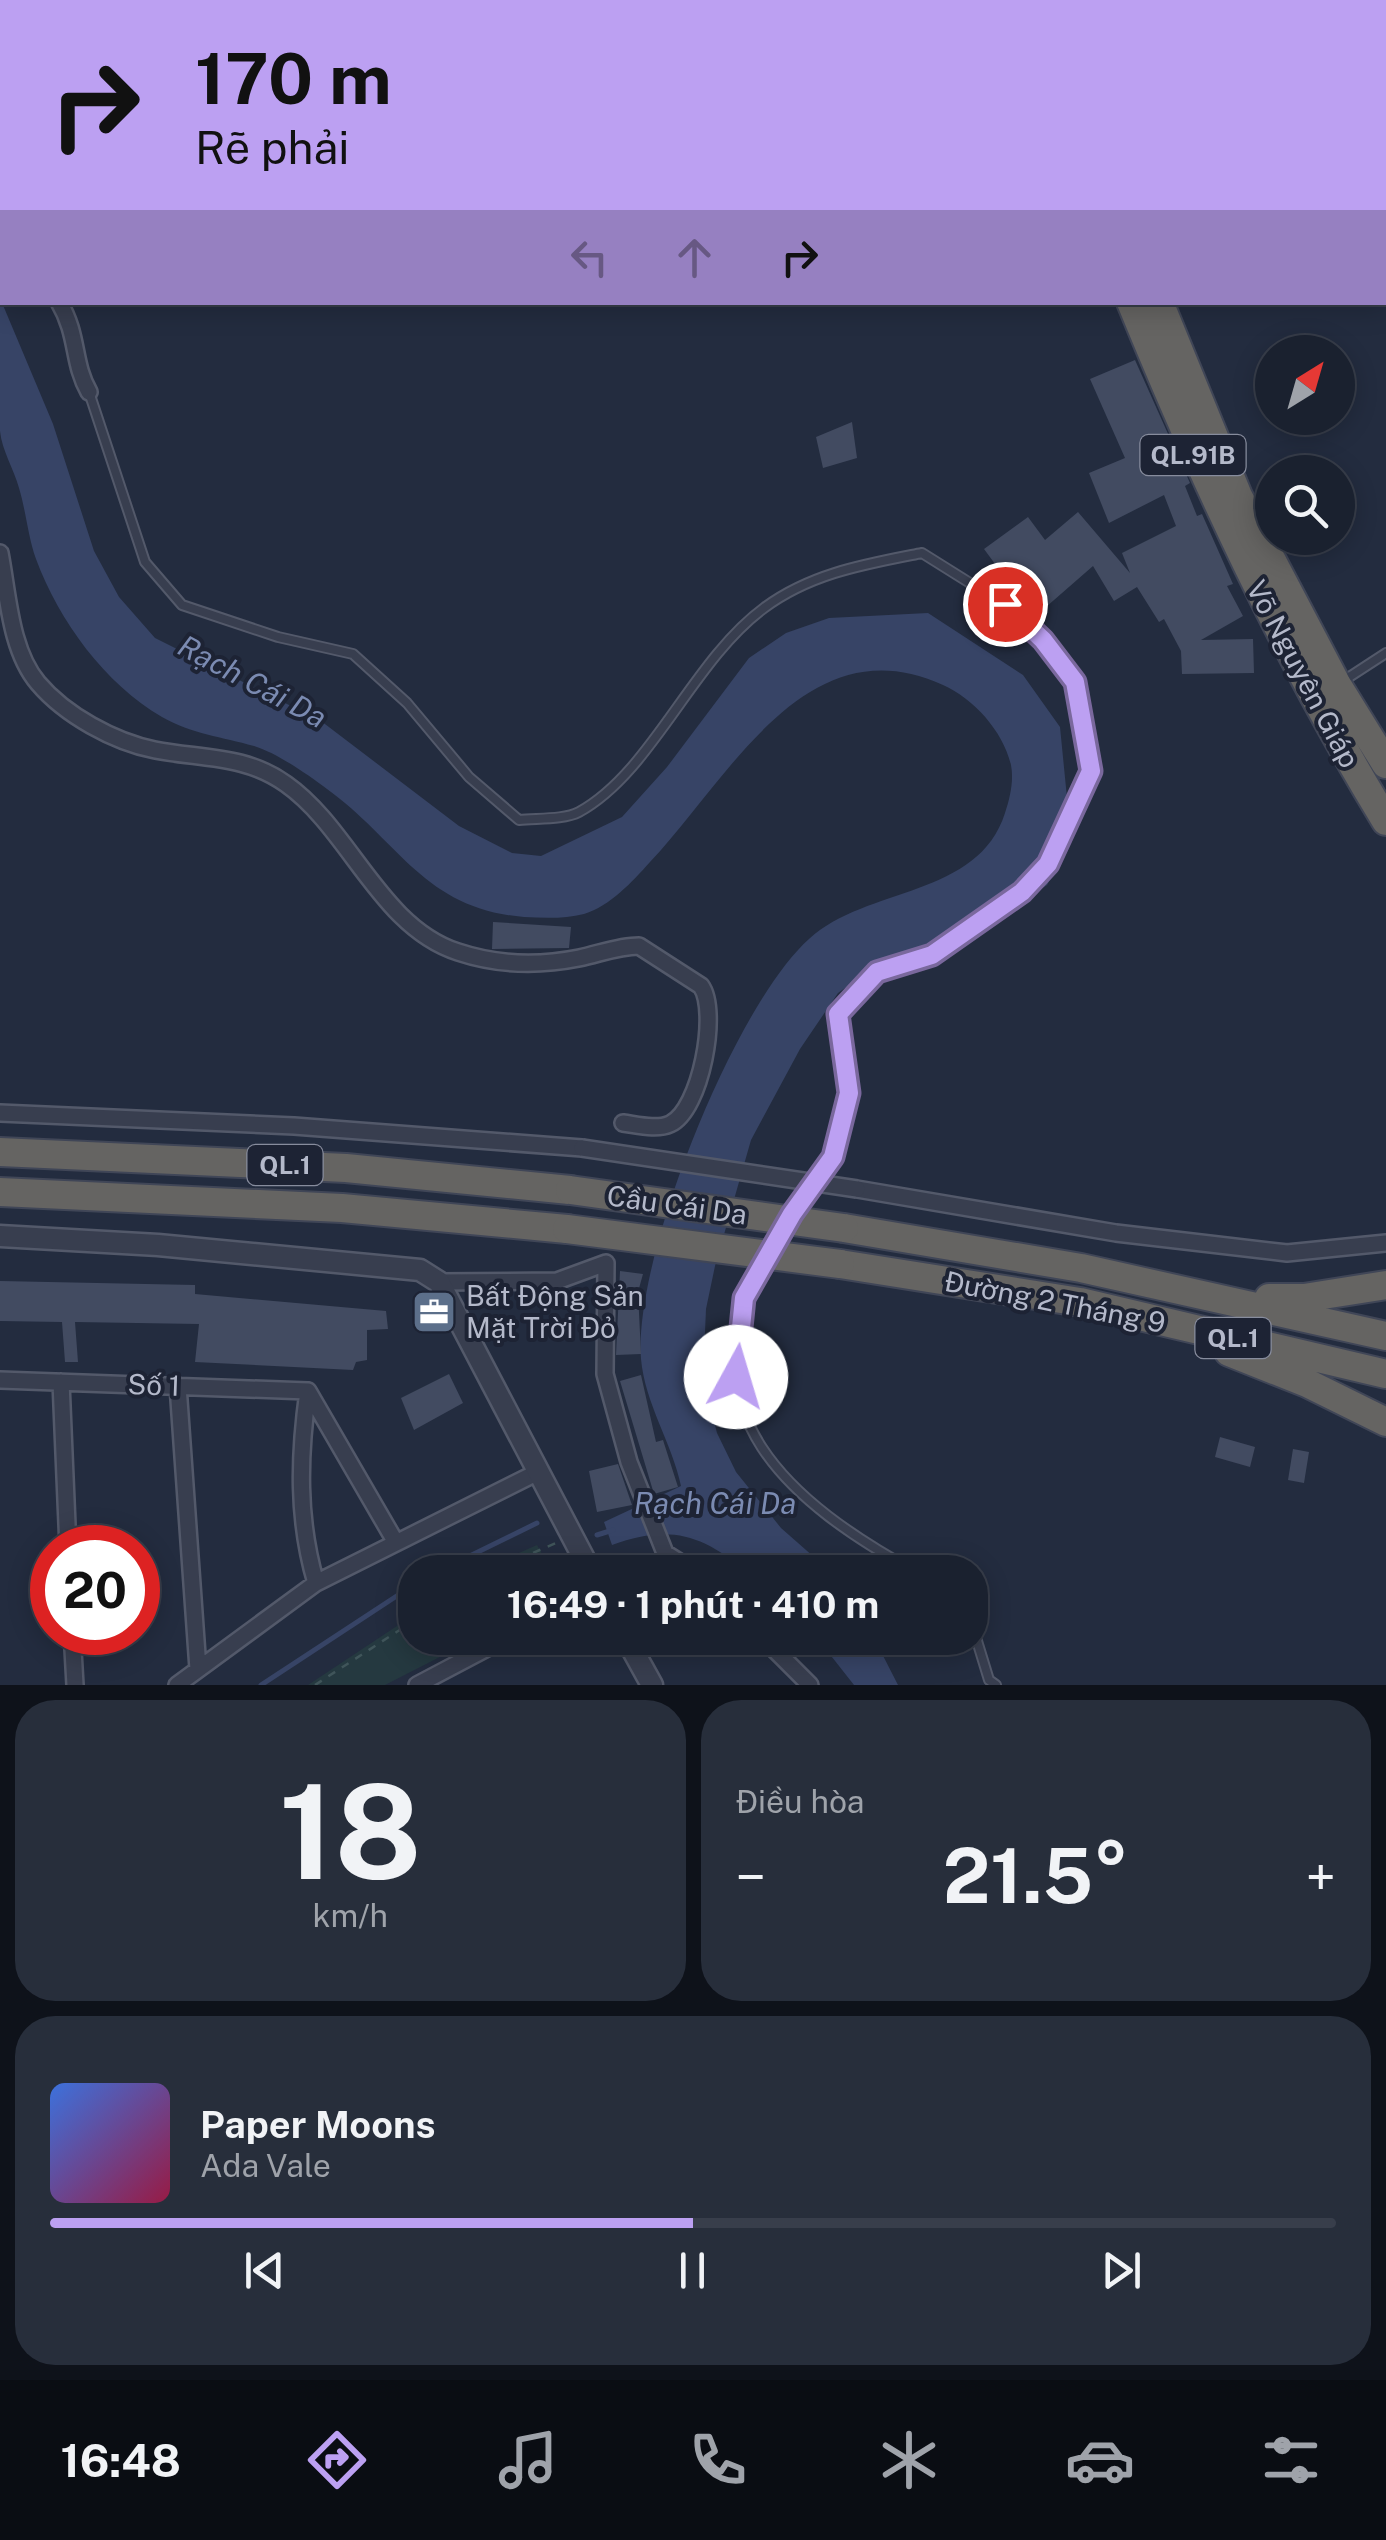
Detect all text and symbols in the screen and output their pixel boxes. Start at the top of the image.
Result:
text: 170 m [195,37,392,120]
icon: right [30,40,160,170]
text: Rẽ phải [195,121,350,174]
icon: left [562,230,617,285]
icon: ahead [667,230,722,285]
icon: right [772,230,827,285]
north arrow [1255,335,1355,435]
map controls [1255,335,1355,555]
road number: QL.91B [1140,435,1246,475]
button: search [1255,455,1355,555]
pin [963,562,1048,647]
street label: Võ Nguyên Giáp [1240,574,1367,773]
icon: arrive [978,577,1033,632]
water label: Rạch Cái Da [172,627,333,735]
road number: QL.1 [248,1145,322,1185]
street label: Cầu Cái Da [605,1178,749,1231]
street label: Đường 2 Tháng 9 [942,1264,1168,1339]
place label: Bất Động Sản Mặt Trời Đỏ [466,1279,644,1344]
office icon: Bất Động Sản Mặt Trời Đỏ [411,1289,457,1335]
road number: QL.1 [1196,1318,1270,1358]
position arrow [684,1325,788,1429]
street label: Số 1 [127,1367,181,1402]
water label: Rạch Cái Da [634,1485,796,1521]
speed limit sign: 20 [30,1525,160,1655]
text: 16:49 · 1 phút · 410 m [507,1582,879,1627]
text: 18 [279,1756,422,1908]
text: Điều hòa [736,1783,865,1820]
text: 21.5° [943,1832,1129,1920]
text: − [736,1845,766,1909]
text: + [1306,1845,1336,1909]
text: km/h [313,1897,388,1934]
text: Paper Moons [200,2102,435,2147]
text: Ada Vale [200,2147,331,2184]
icon: previous [237,2243,292,2298]
icon: pause [665,2243,720,2298]
icon: next [1094,2243,1149,2298]
icon: directions [302,2425,372,2495]
icon: music [493,2425,563,2495]
icon: phone [683,2425,753,2495]
icon: climate [874,2425,944,2495]
icon: car [1065,2425,1135,2495]
icon: filters [1256,2425,1326,2495]
text: 16:48 [60,2434,181,2487]

